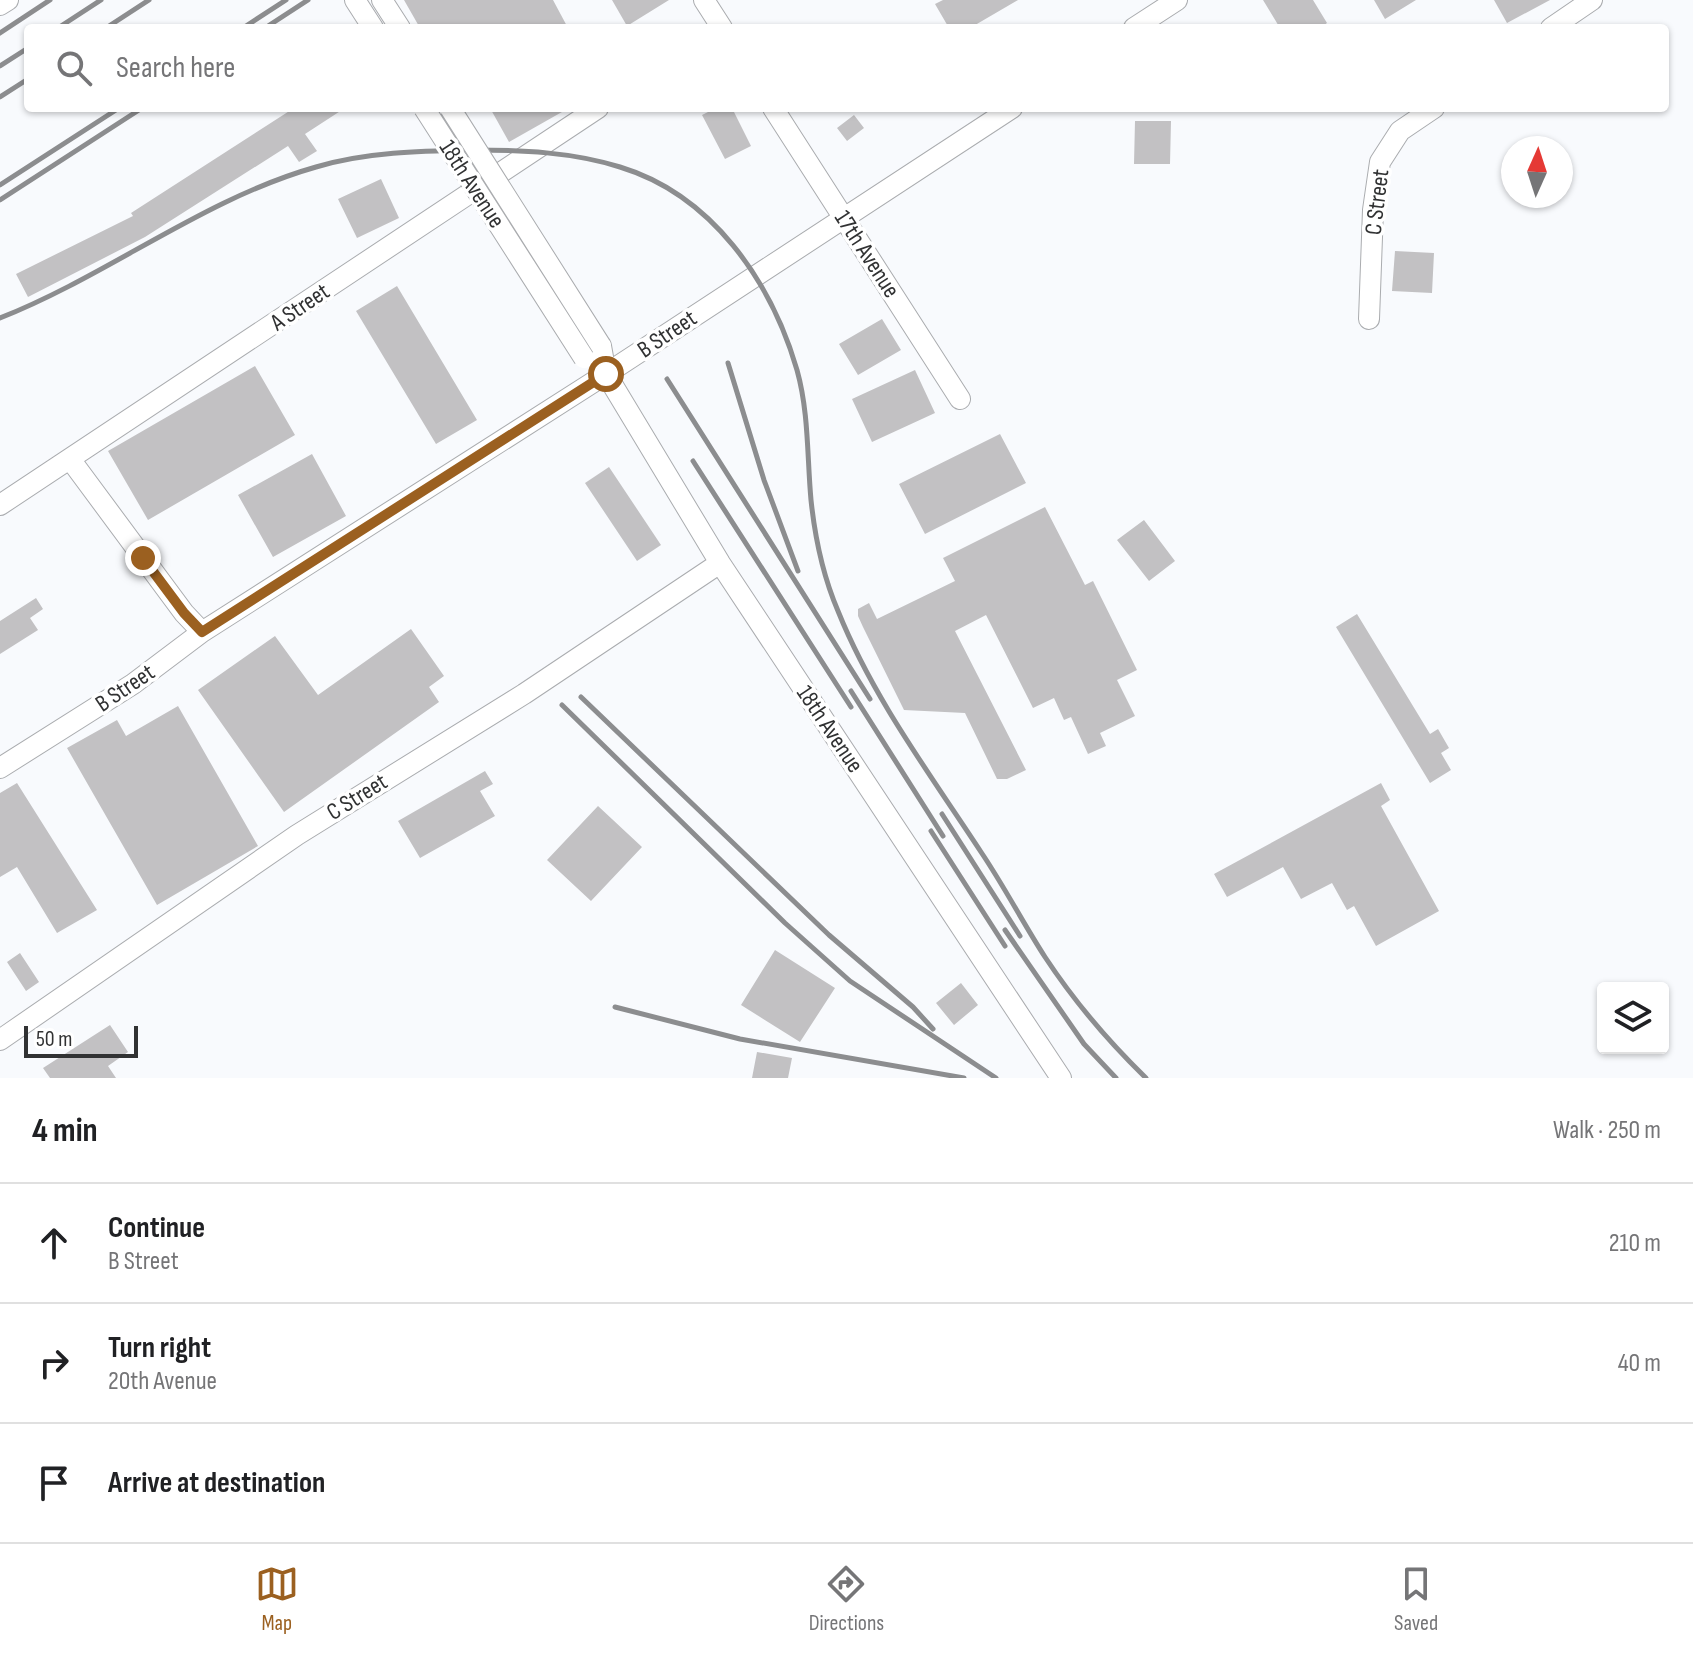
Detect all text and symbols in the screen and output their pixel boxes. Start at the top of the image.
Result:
search box [24,24,1669,112]
icon: search [52,46,96,90]
text: Search here [116,50,235,86]
street label: 18th Avenue [433,135,511,233]
north arrow [1501,136,1573,208]
street label: C Street [1359,167,1395,237]
street label: 17th Avenue [828,205,906,303]
street label: A Street [264,277,335,338]
street label: B Street [632,304,702,364]
route start [588,356,624,392]
route end [125,540,161,576]
street label: B Street [90,658,160,718]
street label: 18th Avenue [790,680,870,778]
street label: C Street [321,767,393,827]
map controls [1597,982,1669,1054]
button: layers [1597,982,1669,1054]
scale bar [24,1022,138,1058]
text: 50 m [36,1026,72,1053]
text: 4 min [32,1110,98,1151]
text: Walk · 250 m [1553,1115,1661,1146]
text: Continue [108,1210,205,1246]
icon: ahead [32,1221,76,1265]
text: 210 m [1609,1228,1661,1259]
text: B Street [108,1246,179,1277]
text: Turn right [108,1330,211,1366]
icon: right [32,1341,76,1385]
text: 40 m [1618,1348,1661,1379]
text: 20th Avenue [108,1366,217,1397]
icon: arrive [32,1461,76,1505]
text: Arrive at destination [108,1465,325,1501]
tab: Map [255,1562,299,1637]
tab: Directions [809,1562,884,1637]
tab: Saved [1394,1562,1438,1637]

